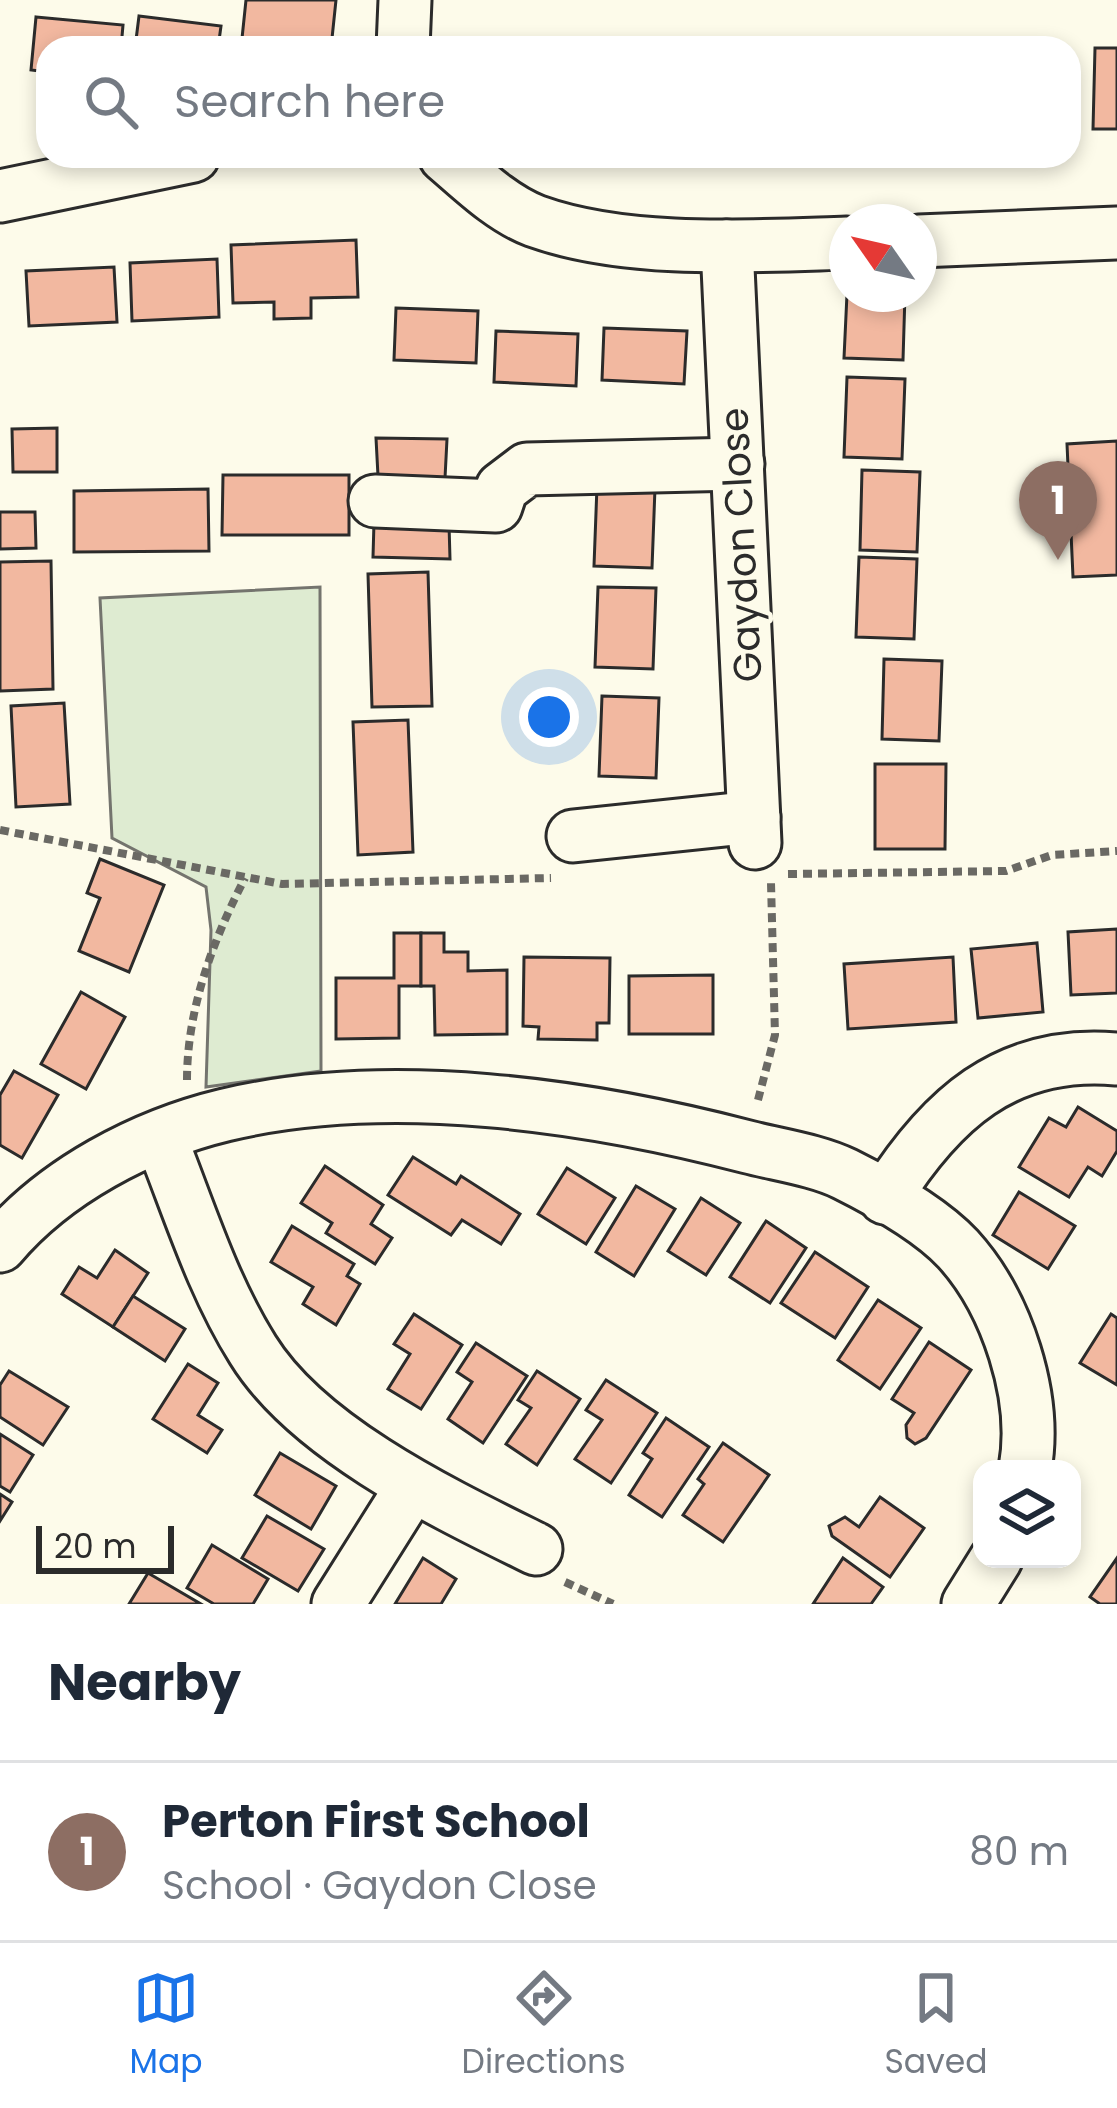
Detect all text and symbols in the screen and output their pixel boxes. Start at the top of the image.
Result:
search box [36,36,1081,168]
icon: search [78,69,144,135]
text: Search here [174,70,445,133]
north arrow [829,204,937,312]
street label: Gaydon Close [706,406,776,684]
pin: 1 [1019,461,1097,560]
your location [519,687,579,747]
map controls [973,1460,1081,1568]
button: layers [973,1460,1081,1568]
scale bar [36,1520,174,1573]
text: 20 m [54,1523,137,1570]
text: Nearby [48,1646,241,1718]
text: Perton First School [162,1790,590,1853]
text: 1 [80,1824,94,1879]
text: 80 m [969,1824,1069,1879]
text: School · Gaydon Close [162,1858,597,1913]
tab: Map [130,1965,203,2087]
tab: Directions [462,1965,625,2087]
tab: Saved [885,1965,987,2087]

